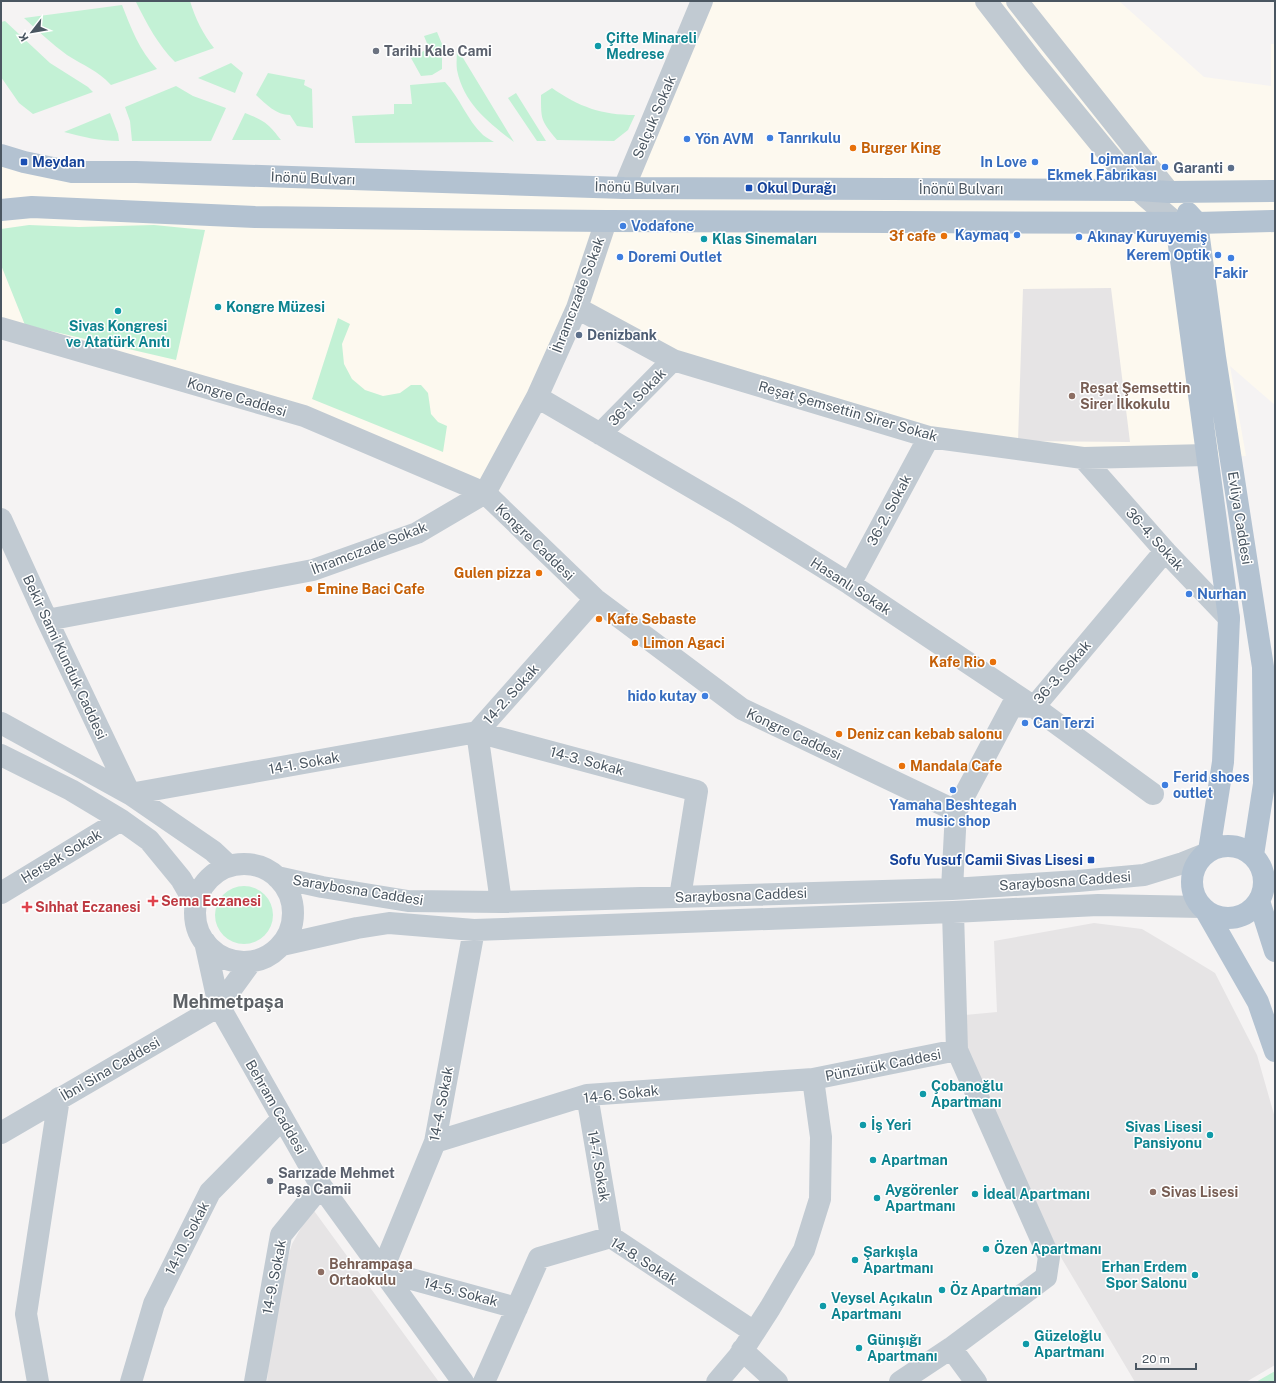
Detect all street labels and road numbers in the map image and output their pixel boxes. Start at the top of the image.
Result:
street label: Selçuk Sokak [629,73,679,161]
street label: İnönü Bulvarı [270,167,356,187]
street label: İnönü Bulvarı [595,176,679,196]
street label: İnönü Bulvarı [919,179,1003,197]
street label: İhramcızade Sokak [547,234,608,355]
street label: 36-1. Sokak [605,365,669,429]
street label: Kongre Caddesi [185,374,289,420]
street label: Reşat Şemsettin Sirer Sokak [757,378,939,444]
street label: Evliya Caddesi [1225,470,1255,566]
street label: 36-2. Sokak [864,472,914,548]
street label: Kongre Caddesi [492,501,578,583]
street label: 36-4. Sokak [1123,504,1187,574]
street label: İhramcızade Sokak [308,517,429,577]
street label: Hasanlı Sokak [808,554,894,618]
street label: Bekir Sami Kunduk Caddesi [20,572,110,742]
street label: 36-3. Sokak [1030,637,1094,707]
street label: 14-2. Sokak [480,661,542,727]
street label: Kongre Caddesi [744,705,844,763]
street label: 14-3. Sokak [548,743,626,779]
street label: 14-1. Sokak [267,749,341,777]
street label: Hersek Sokak [18,826,104,886]
street label: Saraybosna Caddesi [998,868,1132,894]
street label: Saraybosna Caddesi [291,872,425,908]
street label: Saraybosna Caddesi [675,885,807,905]
street label: İbni Sina Caddesi [57,1032,162,1104]
street label: Pünzürük Caddesi [824,1046,942,1084]
street label: Behram Caddesi [242,1057,310,1157]
street label: 14-4. Sokak [426,1065,456,1143]
street label: 14-6. Sokak [583,1082,660,1106]
street label: 14-7. Sokak [585,1129,613,1203]
street label: 14-10. Sokak [162,1199,212,1277]
street label: 14-8. Sokak [608,1234,681,1288]
street label: 14-9. Sokak [259,1238,289,1316]
street label: 14-5. Sokak [422,1274,500,1310]

